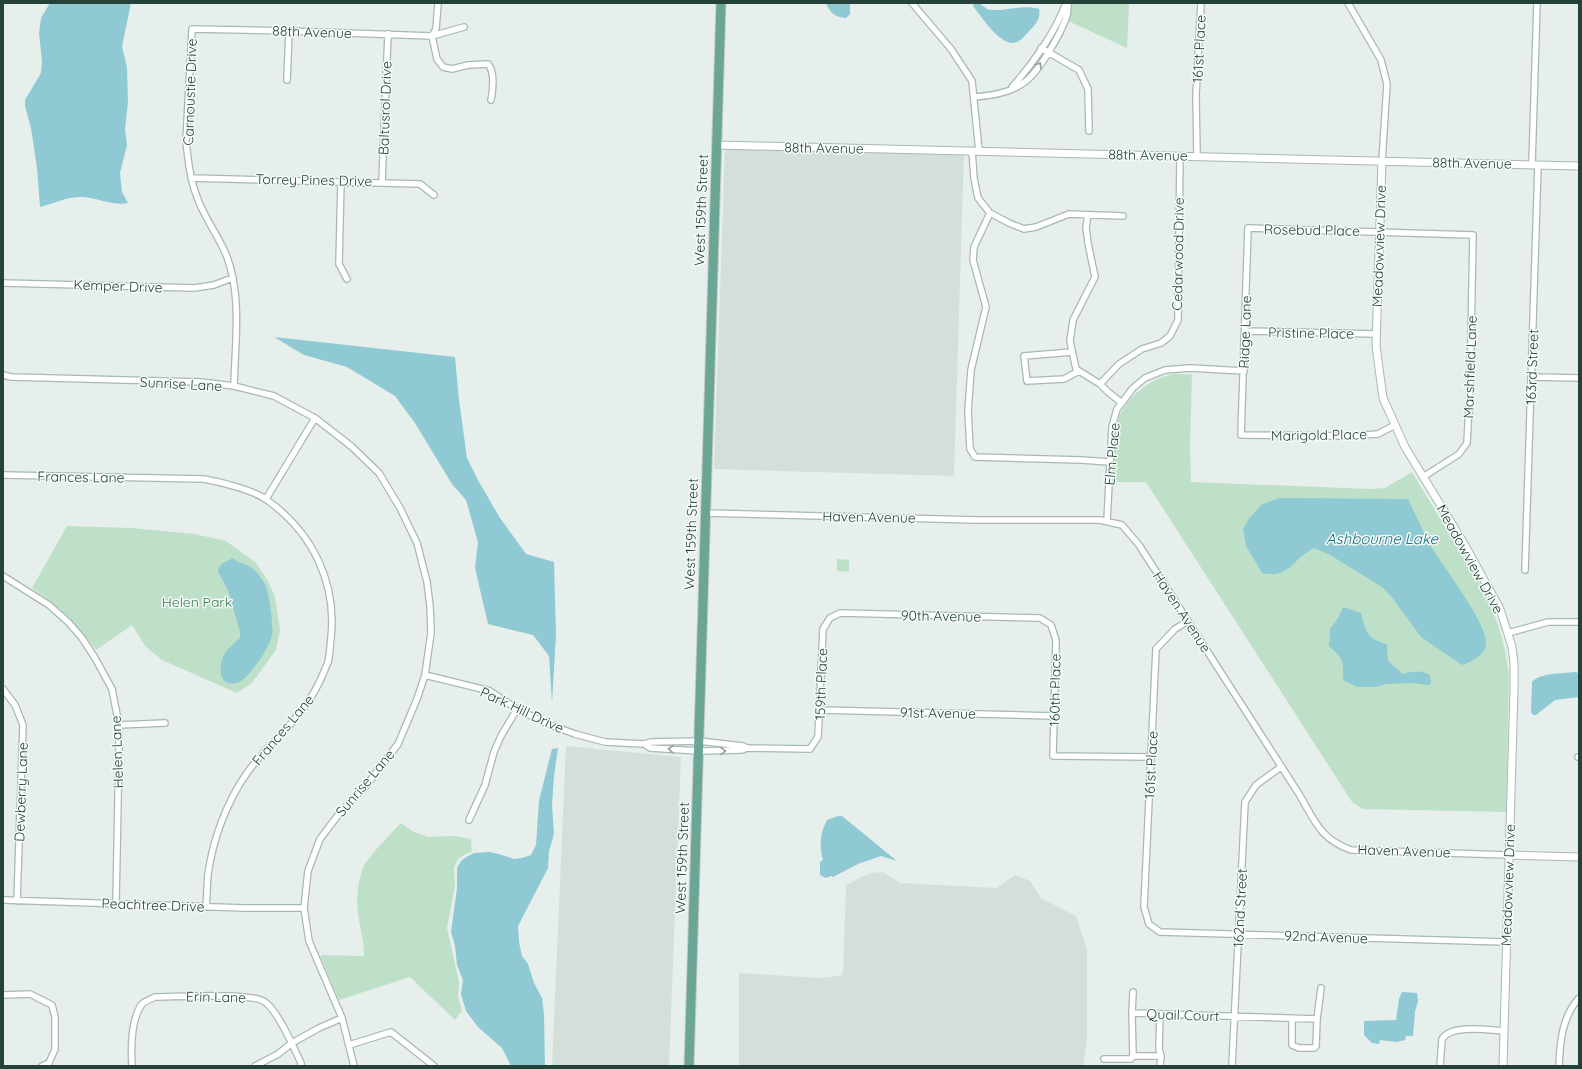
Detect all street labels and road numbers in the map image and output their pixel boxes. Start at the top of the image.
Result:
street label: 161st Place [1188,14,1210,84]
street label: 88th Avenue [272,22,352,42]
street label: Carnoustie Drive [179,38,201,146]
street label: Baltusrol Drive [374,60,396,155]
street label: 88th Avenue [784,138,864,158]
street label: 88th Avenue [1108,145,1188,165]
street label: 88th Avenue [1432,153,1512,173]
street label: West 159th Street [690,154,712,266]
street label: Torrey Pines Drive [255,170,373,190]
street label: Meadowview Drive [1368,184,1390,307]
street label: Cedarwood Drive [1168,197,1188,311]
street label: Rosebud Place [1264,220,1360,240]
street label: Kemper Drive [73,275,163,297]
street label: Ridge Lane [1235,295,1255,369]
street label: Marshfield Lane [1459,315,1481,419]
street label: Pristine Place [1268,323,1354,343]
street label: 163rd Street [1522,329,1542,405]
street label: Sunrise Lane [139,373,223,395]
street label: Elm Place [1100,422,1124,486]
street label: Marigold Place [1271,425,1367,445]
street label: Frances Lane [37,467,125,487]
street label: West 159th Street [680,478,702,590]
street label: Meadowview Drive [1432,501,1508,617]
street label: Haven Avenue [822,507,916,527]
street label: Haven Avenue [1149,568,1215,656]
street label: 90th Avenue [901,606,982,626]
street label: 159th Place [811,647,831,720]
street label: 160th Place [1045,653,1065,727]
street label: Park Hill Drive [477,683,567,737]
street label: Frances Lane [248,691,318,769]
street label: 91st Avenue [900,703,976,723]
street label: Helen Lane [107,715,127,789]
street label: 161st Place [1140,730,1162,800]
street label: Dewberry Lane [10,742,32,842]
street label: Sunrise Lane [332,746,398,820]
street label: West 159th Street [671,802,693,914]
street label: Meadowview Drive [1497,823,1519,946]
street label: Haven Avenue [1357,840,1451,862]
street label: 162nd Street [1229,868,1251,948]
street label: Peachtree Drive [101,894,205,916]
street label: 92nd Avenue [1284,927,1368,947]
street label: Erin Lane [186,987,246,1007]
street label: Quail Court [1146,1005,1220,1025]

